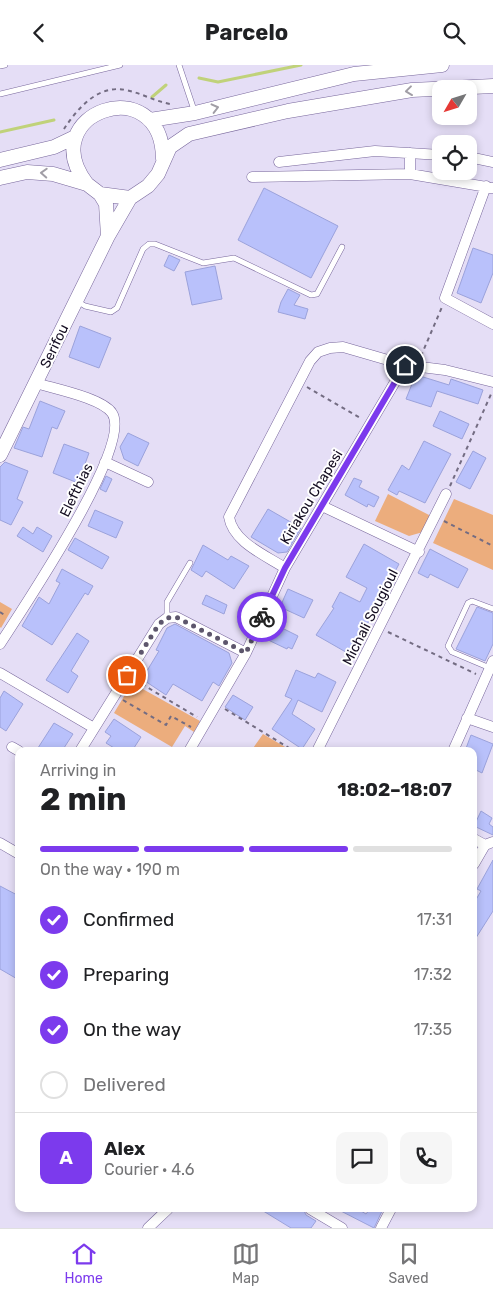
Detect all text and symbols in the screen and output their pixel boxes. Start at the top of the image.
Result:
icon: back [25,19,53,47]
text: Parcelo [205,19,288,46]
icon: search [440,19,468,47]
north arrow [432,80,478,125]
map controls [432,80,477,180]
one-way arrow [405,85,413,96]
one-way arrow [211,103,220,114]
button: locate [432,135,477,180]
one-way arrow [40,168,48,179]
street label: Serifou [37,321,72,371]
pin [384,344,426,386]
icon: home [391,351,419,379]
street label: Kiriakou Chapesi [277,447,346,548]
street label: Elefthias [56,461,97,520]
street label: Michali Sougioul [339,566,402,668]
courier [237,592,287,642]
icon: bike [248,603,276,631]
pin [106,654,148,696]
icon: bag [113,661,141,689]
text: Arriving in [40,761,116,780]
text: 18:02–18:07 [337,778,452,801]
text: 2 min [40,780,127,818]
text: On the way · 190 m [40,860,180,879]
icon: check [40,906,68,934]
text: Confirmed [83,908,174,931]
text: 17:31 [417,910,452,929]
icon: check [40,961,68,989]
text: Preparing [83,963,169,986]
text: 17:32 [414,965,452,984]
icon: check [40,1016,68,1044]
text: On the way [83,1018,181,1041]
text: 17:35 [414,1020,452,1039]
text: Delivered [83,1073,166,1096]
button: chat [336,1132,388,1184]
button: phone [400,1132,452,1184]
text: Alex [104,1137,145,1160]
text: A [59,1146,73,1169]
text: Courier · 4.6 [104,1160,194,1179]
tab: Home [64,1240,103,1287]
tab: Map [232,1240,260,1287]
tab: Saved [389,1240,429,1287]

